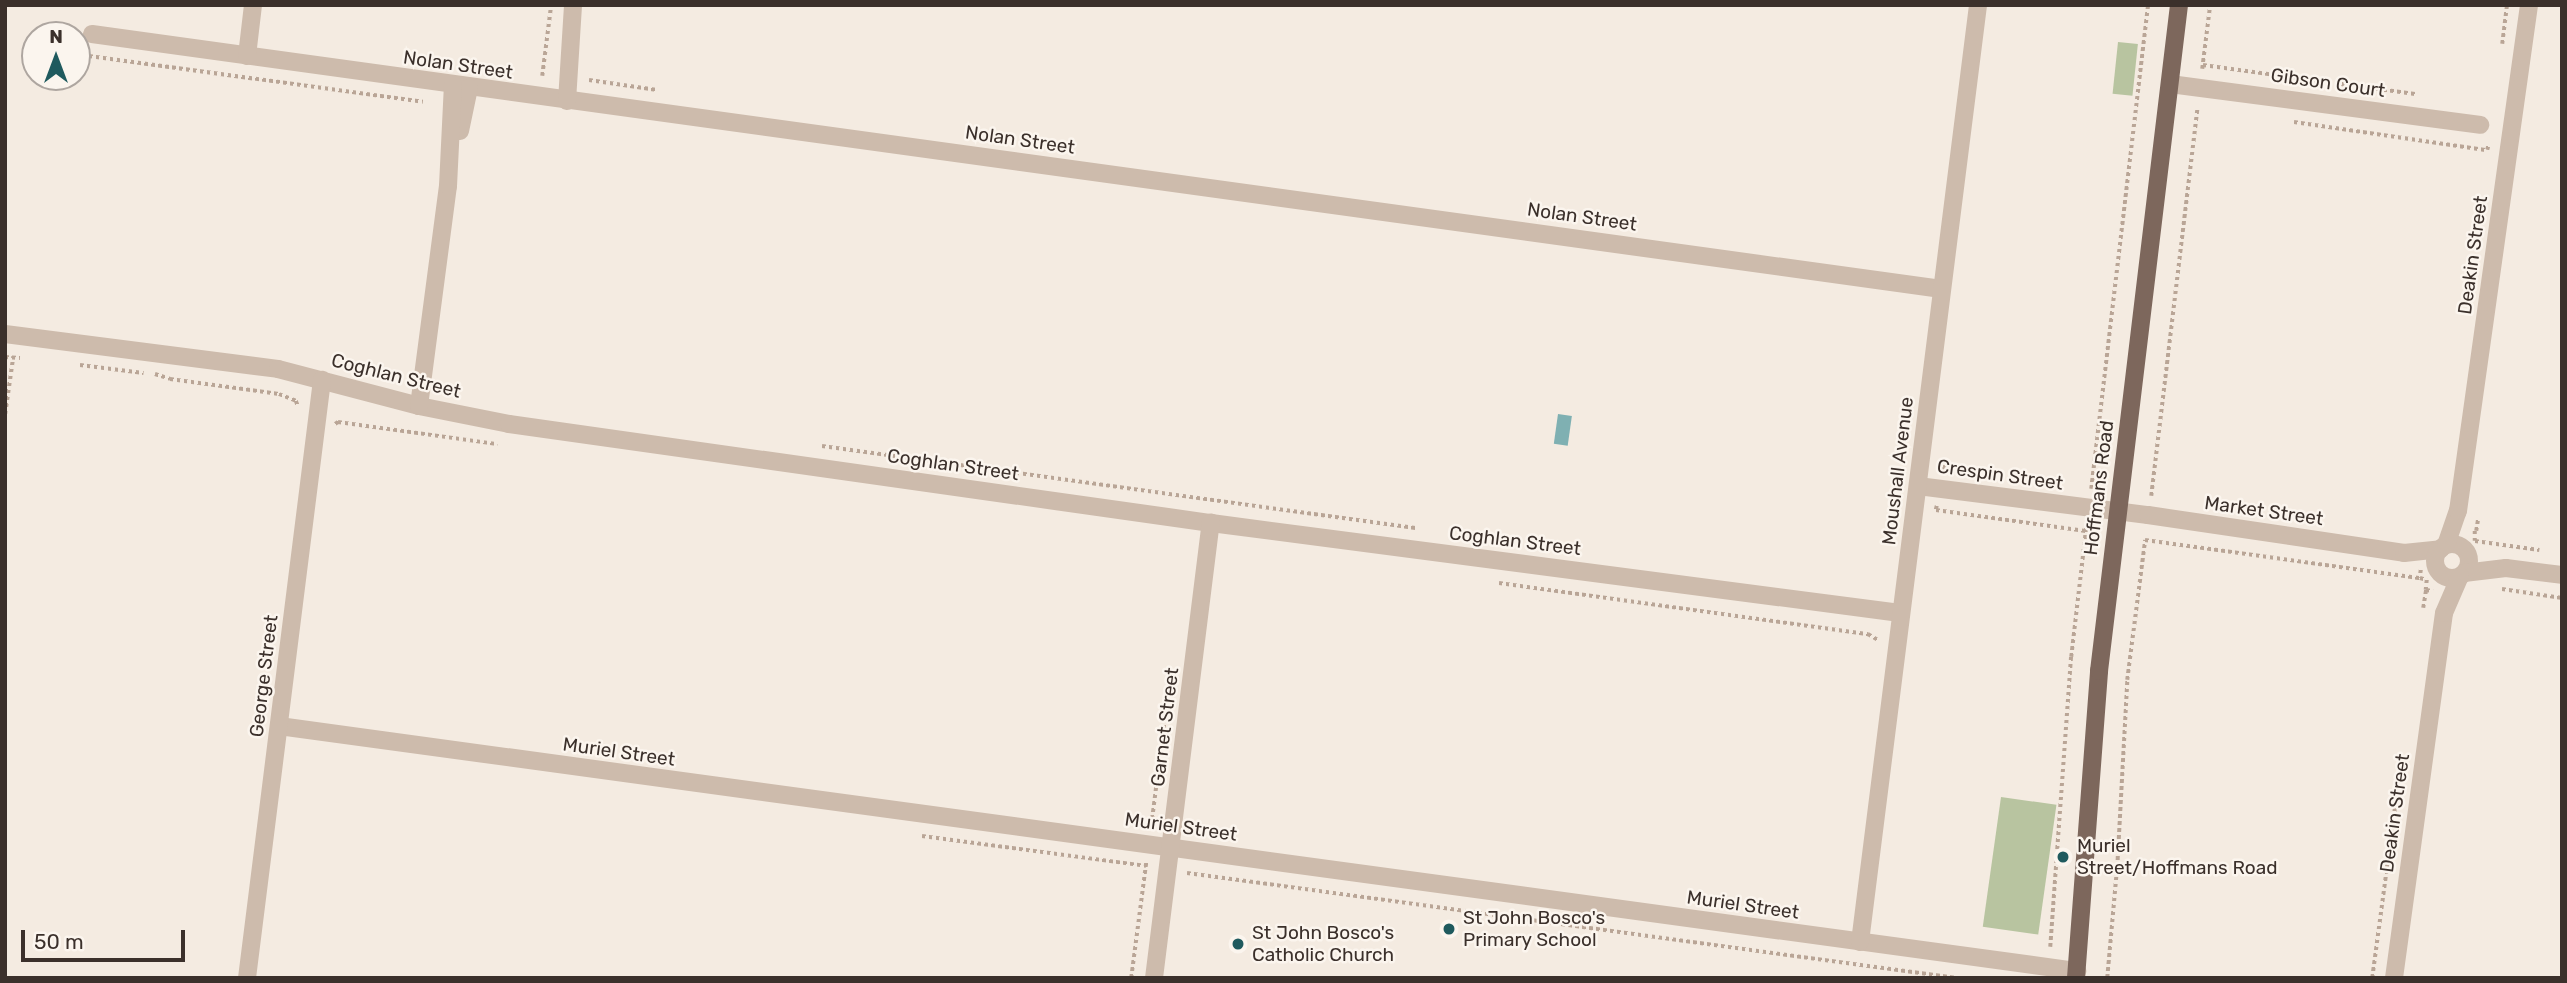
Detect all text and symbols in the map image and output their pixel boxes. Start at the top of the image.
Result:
north arrow [21,21,91,91]
text: N [49,25,63,48]
street label: Nolan Street [402,46,514,84]
street label: Gibson Court [2269,64,2387,102]
street label: Nolan Street [964,121,1076,159]
street label: Deakin Street [2453,194,2493,316]
street label: Nolan Street [1526,198,1638,236]
street label: Coghlan Street [329,349,463,403]
street label: Moushall Avenue [1878,395,1918,547]
street label: Hoffmans Road [2079,419,2119,557]
street label: Coghlan Street [886,444,1020,486]
street label: Crespin Street [1936,455,2064,495]
street label: Market Street [2203,491,2325,531]
street label: Coghlan Street [1448,522,1582,560]
street label: George Street [245,614,283,738]
street label: Garnet Street [1146,666,1184,788]
street label: Muriel Street [561,733,677,771]
street label: Deakin Street [2375,752,2415,874]
street label: Muriel Street [1123,808,1239,846]
place label: Muriel Street/Hoffmans Road [2077,835,2277,879]
marker: Muriel Street/Hoffmans Road [2055,849,2071,865]
street label: Muriel Street [1685,886,1801,924]
place label: St John Bosco's Primary School [1463,907,1605,951]
scale bar [24,916,189,960]
marker: St John Bosco's Primary School [1441,921,1457,937]
place label: St John Bosco's Catholic Church [1252,922,1394,966]
text: 50 m [34,929,84,954]
marker: St John Bosco's Catholic Church [1230,936,1246,952]

